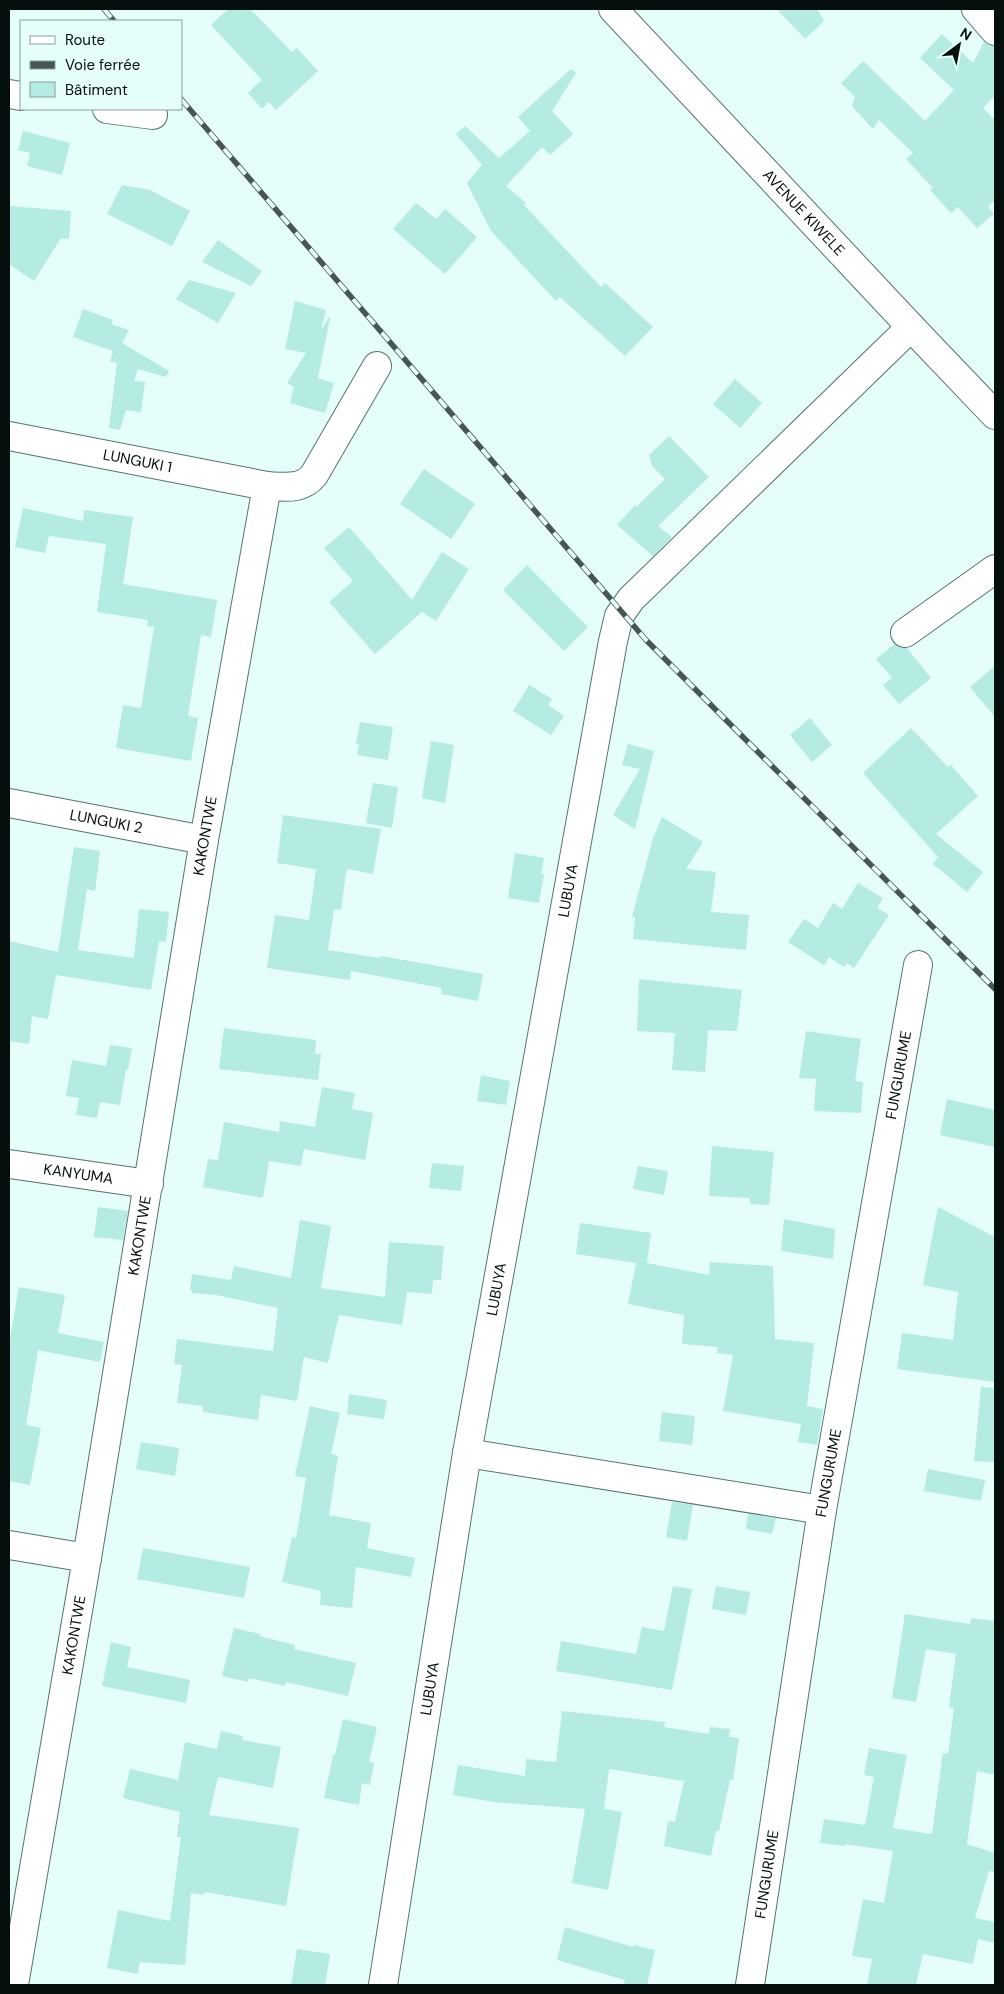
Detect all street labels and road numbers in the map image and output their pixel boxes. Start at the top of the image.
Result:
street label: AVENUE KIWELE [758,165,849,260]
street label: LUNGUKI 1 [101,444,174,477]
street label: KAKONTWE [188,794,222,877]
street label: LUNGUKI 2 [68,805,144,838]
street label: LUBUYA [554,862,583,919]
street label: FUNGURUME [881,1029,916,1121]
street label: KANYUMA [42,1159,115,1189]
street label: KAKONTWE [123,1194,156,1277]
street label: LUBUYA [482,1261,511,1317]
street label: FUNGURUME [811,1427,846,1518]
street label: KAKONTWE [57,1594,90,1676]
street label: LUBUYA [416,1661,444,1717]
street label: FUNGURUME [750,1829,783,1920]

